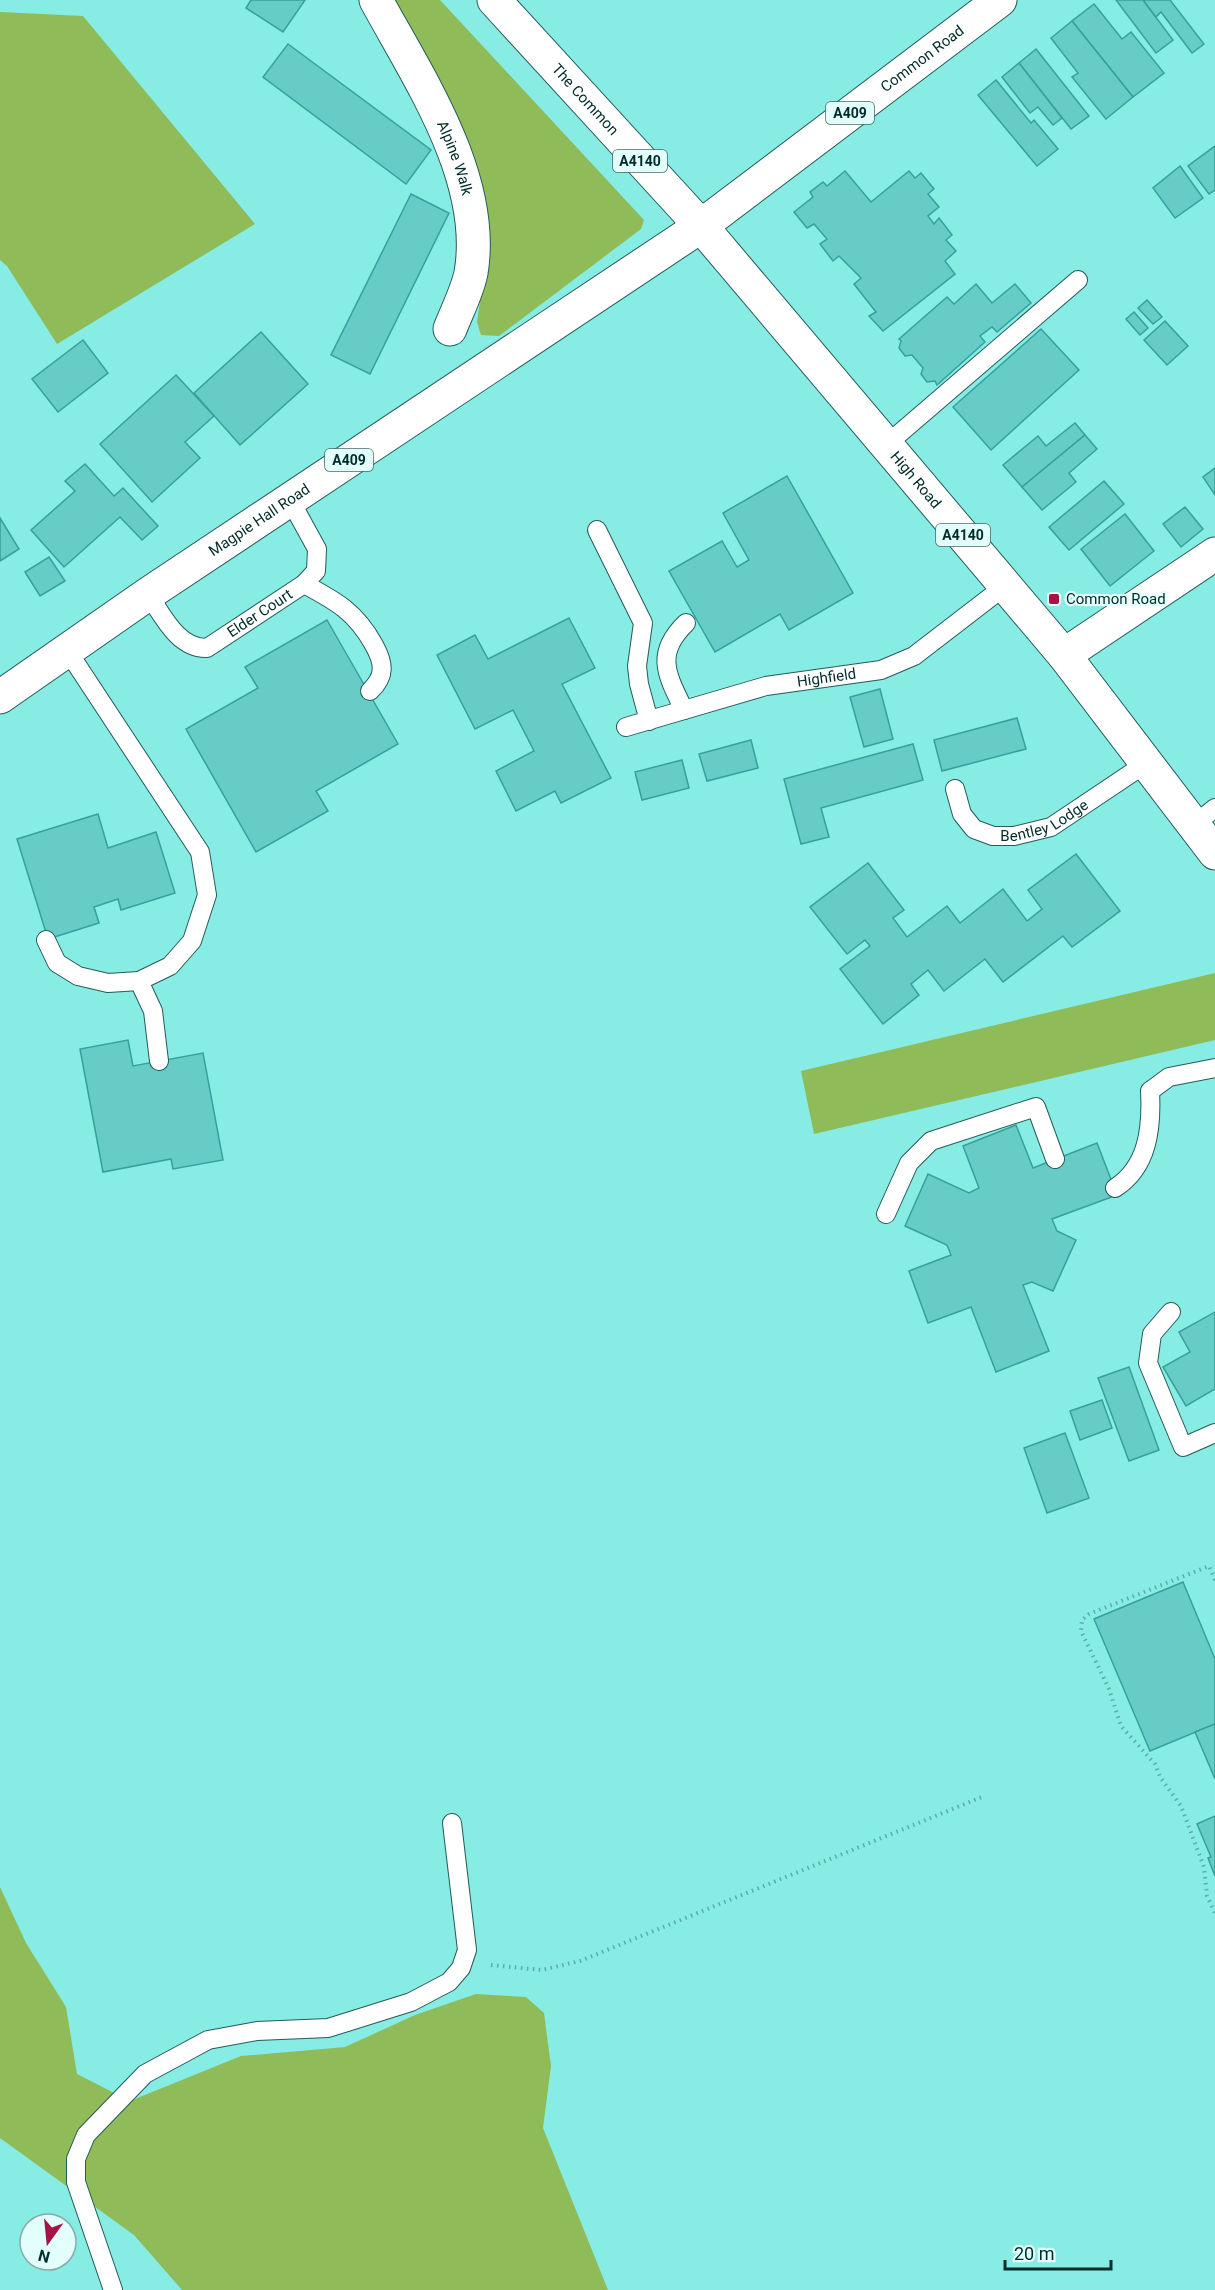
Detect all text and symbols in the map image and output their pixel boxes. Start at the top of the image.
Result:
street label: Common Road [877,21,968,96]
street label: The Common [548,60,622,139]
road number: A409 [826,102,874,124]
street label: Alpine Walk [433,118,476,197]
road number: A4140 [613,150,667,172]
street label: High Road [887,448,945,512]
road number: A409 [325,449,373,471]
street label: Magpie Hall Road [205,480,313,560]
road number: A4140 [936,524,990,546]
street label: Elder Court [224,585,296,641]
place label: Common Road [1066,590,1166,608]
marker: Common Road [1047,592,1061,606]
street label: Highfield [796,665,857,691]
street label: Bentley Lodge [1000,796,1092,845]
north arrow [18,2212,78,2272]
scale bar [1005,2233,1112,2271]
text: 20 m [1014,2243,1054,2264]
text: N [36,2245,52,2267]

